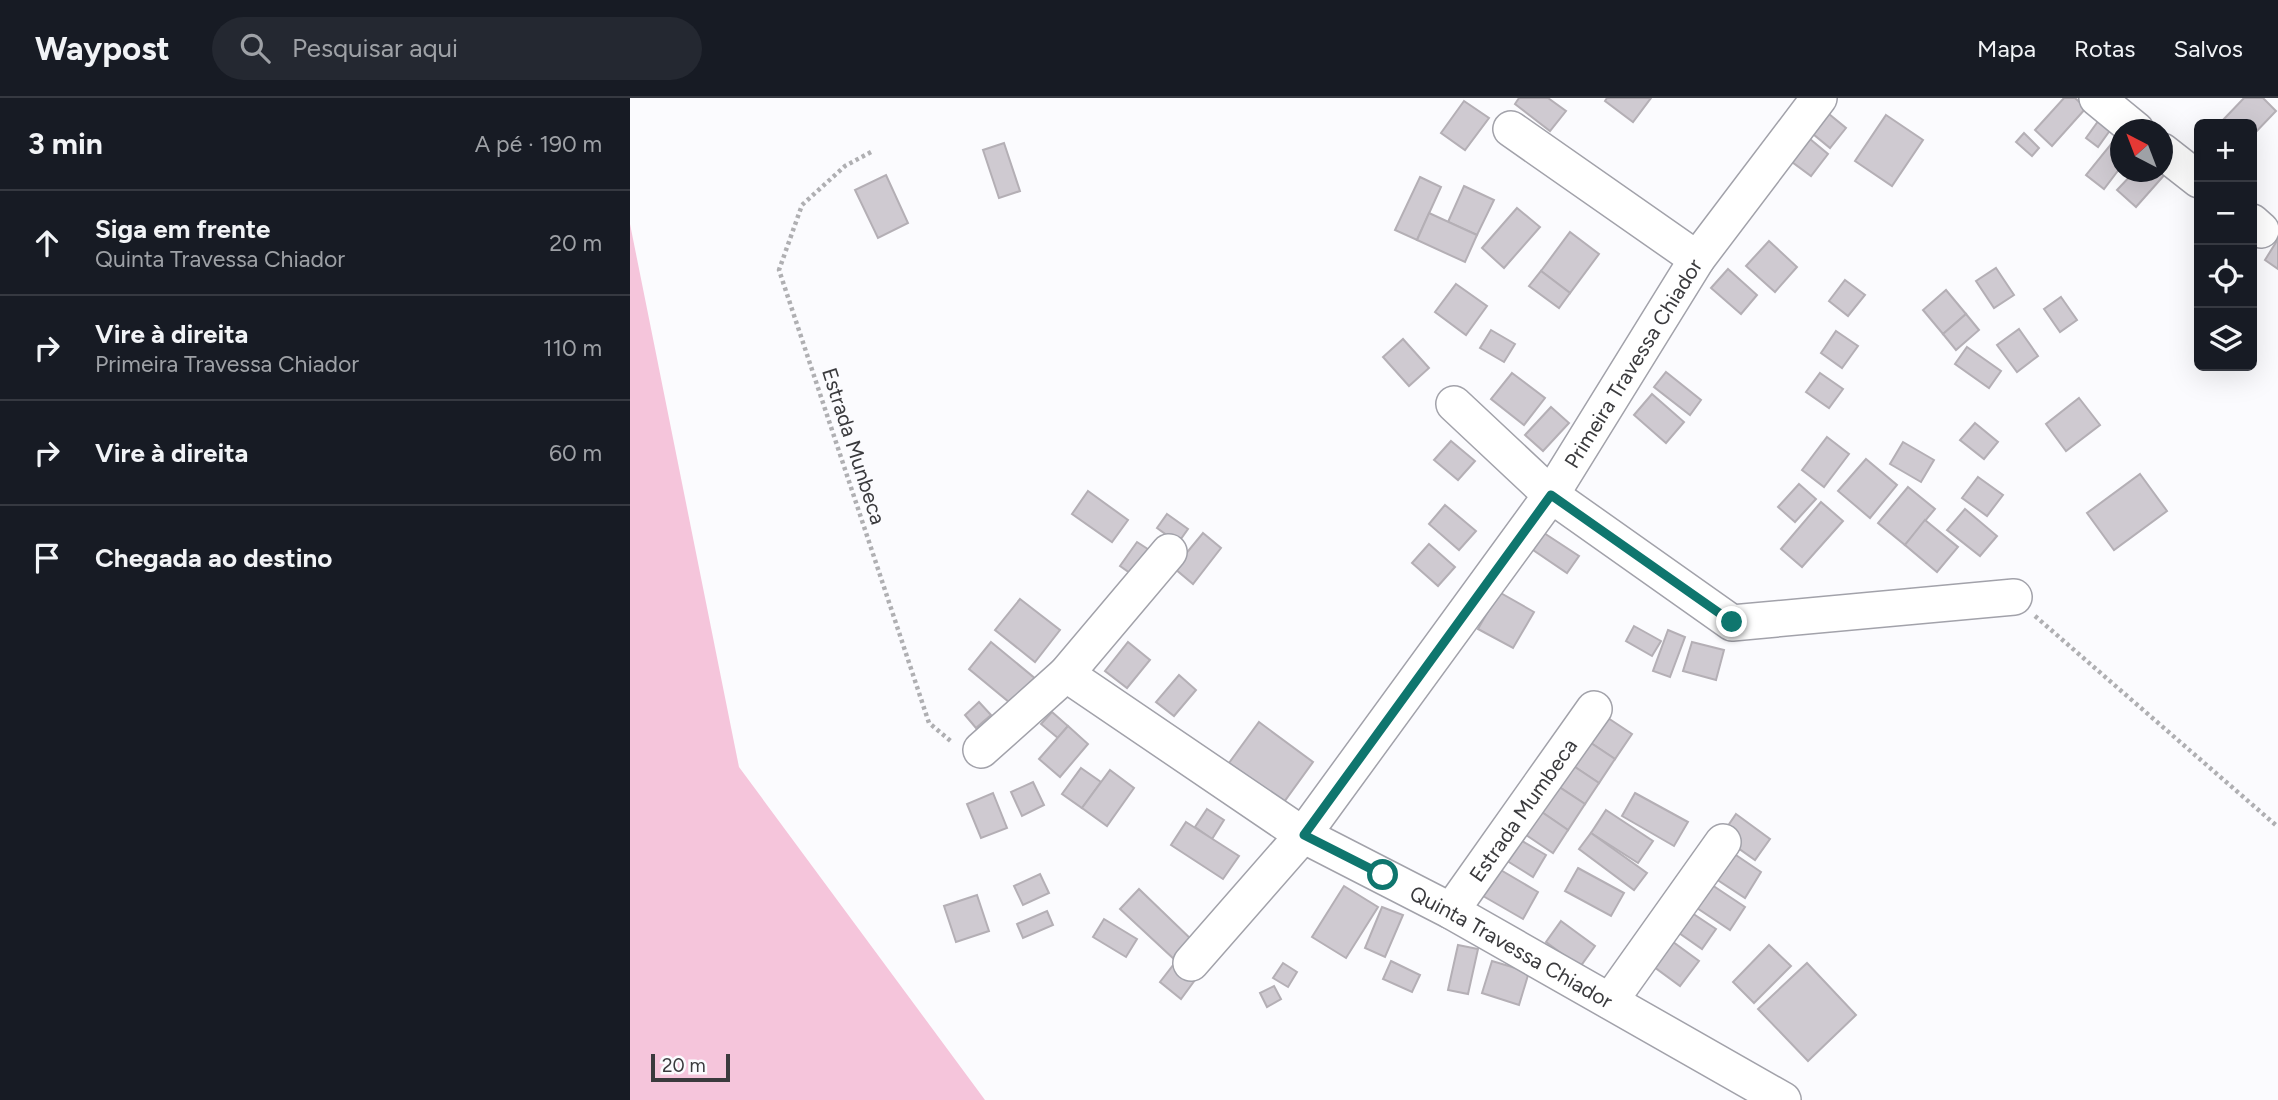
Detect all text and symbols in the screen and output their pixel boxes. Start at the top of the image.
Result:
search box [212,17,702,80]
text: Waypost [35,29,170,68]
icon: search [236,29,274,67]
text: Pesquisar aqui [292,32,458,64]
text: Mapa [1977,34,2036,63]
text: Rotas [2074,34,2135,63]
text: Salvos [2173,34,2243,63]
north arrow [2110,119,2173,182]
map controls [2194,119,2257,371]
button: + [2194,119,2257,182]
text: 3 min [28,125,103,162]
text: A pé · 190 m [475,130,602,158]
button: − [2194,182,2257,245]
text: Siga em frente [95,213,270,245]
icon: ahead [28,224,66,262]
text: 20 m [549,229,602,257]
text: Quinta Travessa Chiador [95,245,345,273]
button: locate [2194,245,2257,308]
street label: Primeira Travessa Chiador [1558,254,1707,472]
button: layers [2194,308,2257,371]
text: Vire à direita [95,318,248,350]
icon: right [28,329,66,367]
text: 110 m [543,334,602,362]
text: Primeira Travessa Chiador [95,350,359,378]
street label: Estrada Munbeca [817,365,891,527]
icon: right [28,434,66,472]
text: Vire à direita [95,437,248,469]
text: 60 m [549,439,602,467]
icon: arrive [28,539,66,577]
text: Chegada ao destino [95,542,332,574]
route end [1716,606,1747,637]
street label: Estrada Mumbeca [1463,733,1582,886]
route start [1367,859,1398,890]
street label: Quinta Travessa Chiador [1406,880,1617,1013]
scale bar [651,1051,730,1083]
text: 20 m [662,1054,706,1077]

